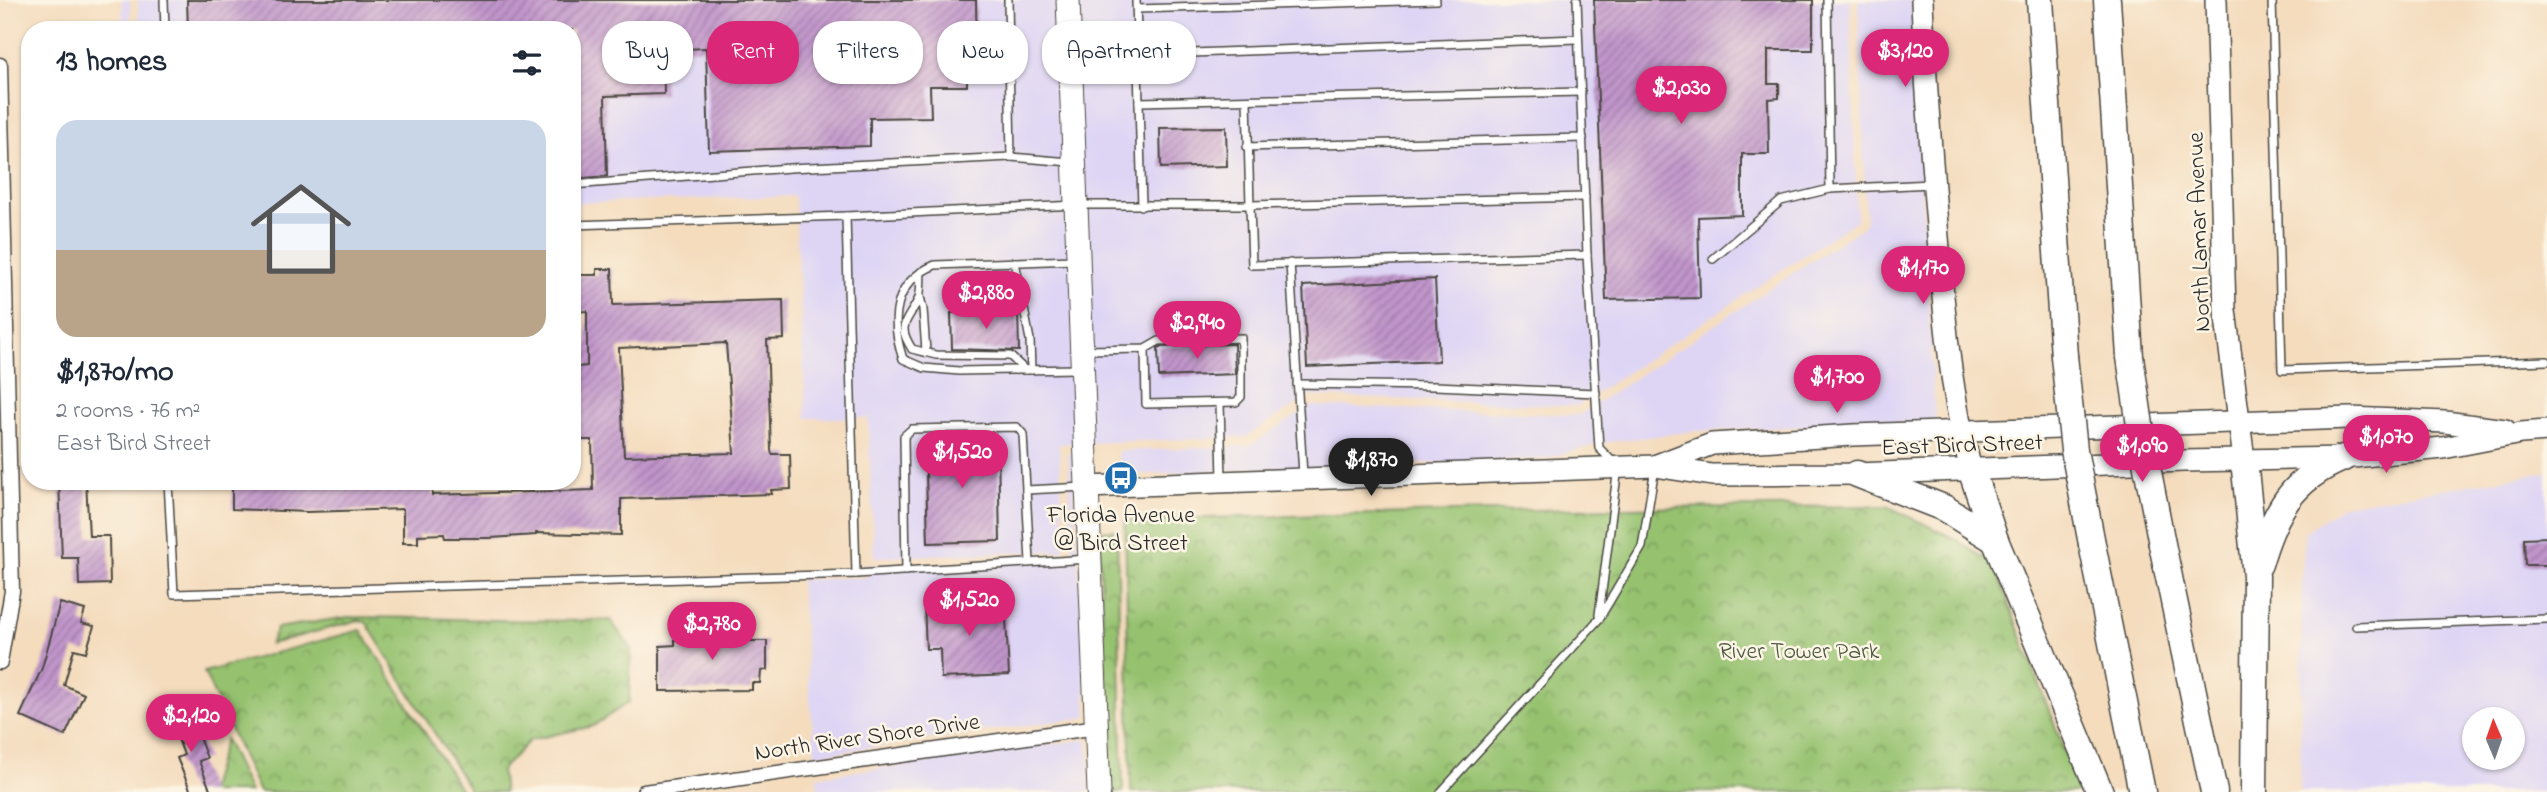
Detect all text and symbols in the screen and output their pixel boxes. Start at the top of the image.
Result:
chip: Buy [602,21,693,84]
chip: Rent [707,21,799,84]
chip: Filters [813,21,923,84]
chip: New [937,21,1028,84]
chip: Apartment [1042,21,1196,84]
pin: $3,120 [1848,29,1962,89]
text: $3,120 [1877,35,1933,68]
text: 13 homes [56,41,167,85]
icon: filters [508,44,546,82]
pin: $2,030 [1624,66,1738,126]
text: $2,030 [1652,72,1710,105]
street label: North Lamar Avenue [2180,131,2221,333]
icon: home [238,166,364,292]
pin: $1,170 [1866,246,1980,306]
text: $1,170 [1897,252,1949,285]
pin: $2,880 [929,272,1043,331]
text: $2,880 [958,277,1014,310]
pin: $2,940 [1140,302,1254,361]
text: $2,940 [1169,307,1225,340]
text: $1,870/mo [56,351,174,395]
pin: $1,700 [1780,356,1894,415]
text: $1,700 [1810,361,1864,394]
text: 2 rooms · 76 m² [56,395,200,428]
pin: $1,070 [2329,416,2443,475]
text: $1,070 [2359,421,2413,454]
pin: $1,090 [2085,424,2199,484]
street label: East Bird Street [1881,426,2043,467]
text: East Bird Street [56,428,211,461]
pin: $1,520 [905,430,1019,490]
text: $1,090 [2116,430,2168,463]
text: $1,520 [932,436,992,469]
pin: $1,870 [1314,438,1428,498]
text: $1,870 [1344,444,1398,477]
bus stop icon: Florida Avenue @ Bird Street [1102,459,1140,497]
place label: Florida Avenue @ Bird Street [1046,499,1195,562]
pin: $1,520 [912,578,1026,638]
text: $1,520 [939,584,999,617]
pin: $2,780 [655,602,769,662]
text: $2,780 [683,608,741,641]
park label: River Tower Park [1719,635,1880,670]
pin: $2,120 [134,694,248,754]
text: $2,120 [162,700,220,733]
street label: North River Shore Drive [753,705,982,772]
north arrow [2462,707,2525,770]
map controls [2462,707,2525,770]

